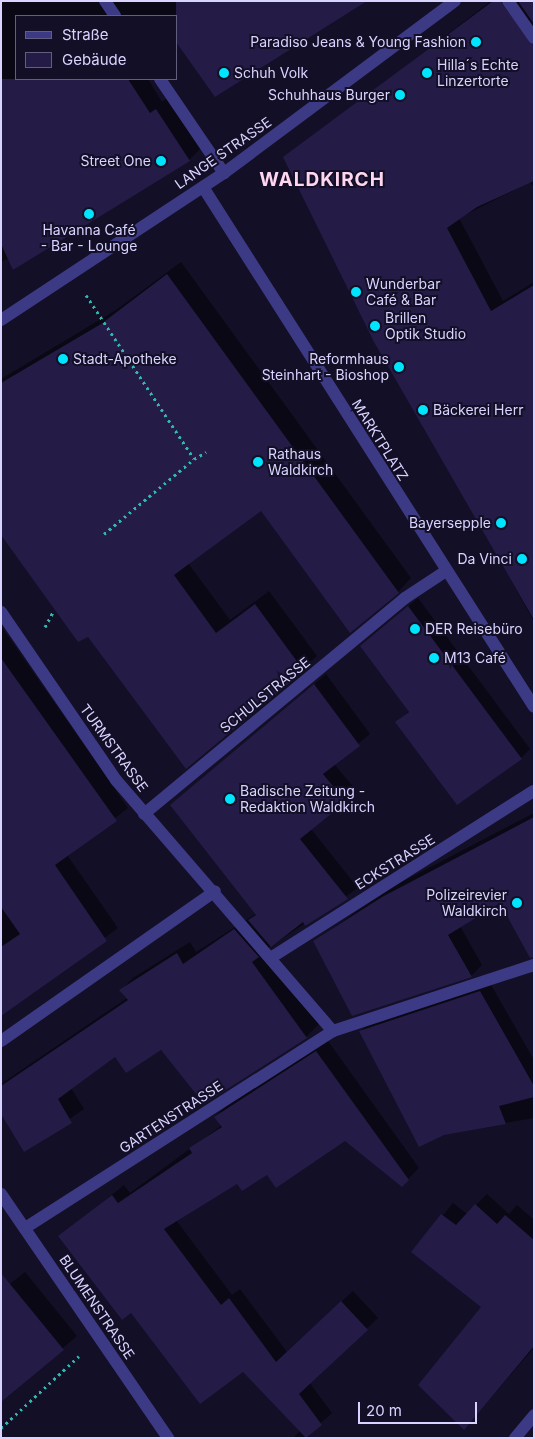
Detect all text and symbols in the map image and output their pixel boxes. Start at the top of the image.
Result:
legend [15,15,178,80]
text: Straße [62,25,109,44]
place label: Paradiso Jeans & Young Fashion [250,34,466,50]
marker: Paradiso Jeans & Young Fashion [470,36,482,48]
text: Gebäude [62,50,127,69]
place label: Hilla´s Echte Linzertorte [437,57,519,90]
place label: Schuh Volk [234,65,308,81]
marker: Schuh Volk [218,67,230,79]
marker: Hilla´s Echte Linzertorte [421,67,433,79]
place label: Schuhhaus Burger [268,87,390,103]
marker: Schuhhaus Burger [394,89,406,101]
street label: LANGE STRASSE [171,113,275,193]
place label: Street One [80,153,151,169]
marker: Street One [155,155,167,167]
district label: WALDKIRCH [258,169,386,191]
marker: Havanna Café - Bar - Lounge [83,208,95,220]
place label: Havanna Café - Bar - Lounge [41,222,137,254]
place label: Wunderbar Café & Bar [366,276,440,308]
marker: Wunderbar Café & Bar [350,286,362,298]
place label: Brillen Optik Studio [385,310,466,342]
marker: Brillen Optik Studio [369,320,381,332]
place label: Stadt-Apotheke [73,351,177,367]
place label: Reformhaus Steinhart - Bioshop [262,351,389,384]
marker: Stadt-Apotheke [57,353,69,365]
marker: Reformhaus Steinhart - Bioshop [393,361,405,373]
street label: MARKTPLATZ [348,396,412,484]
place label: Bäckerei Herr [433,402,523,418]
marker: Bäckerei Herr [417,404,429,416]
place label: Rathaus Waldkirch [268,446,333,478]
marker: Rathaus Waldkirch [252,456,264,468]
place label: Bayersepple [409,515,491,531]
marker: Bayersepple [495,517,507,529]
place label: Da Vinci [457,551,512,567]
marker: Da Vinci [516,553,528,565]
place label: DER Reisebüro [425,621,523,637]
marker: DER Reisebüro [409,623,421,635]
place label: M13 Café [444,650,506,666]
marker: M13 Café [428,652,440,664]
street label: SCHULSTRASSE [217,654,313,736]
street label: TURMSTRASSE [77,701,151,795]
place label: Badische Zeitung - Redaktion Waldkirch [240,783,375,816]
marker: Badische Zeitung - Redaktion Waldkirch [224,793,236,805]
street label: ECKSTRASSE [352,831,438,893]
place label: Polizeirevier Waldkirch [426,887,507,920]
marker: Polizeirevier Waldkirch [511,897,523,909]
street label: GARTENSTRASSE [116,1077,226,1157]
street label: BLUMENSTRASSE [56,1252,138,1362]
scale bar [360,1392,479,1424]
text: 20 m [366,1401,402,1420]

